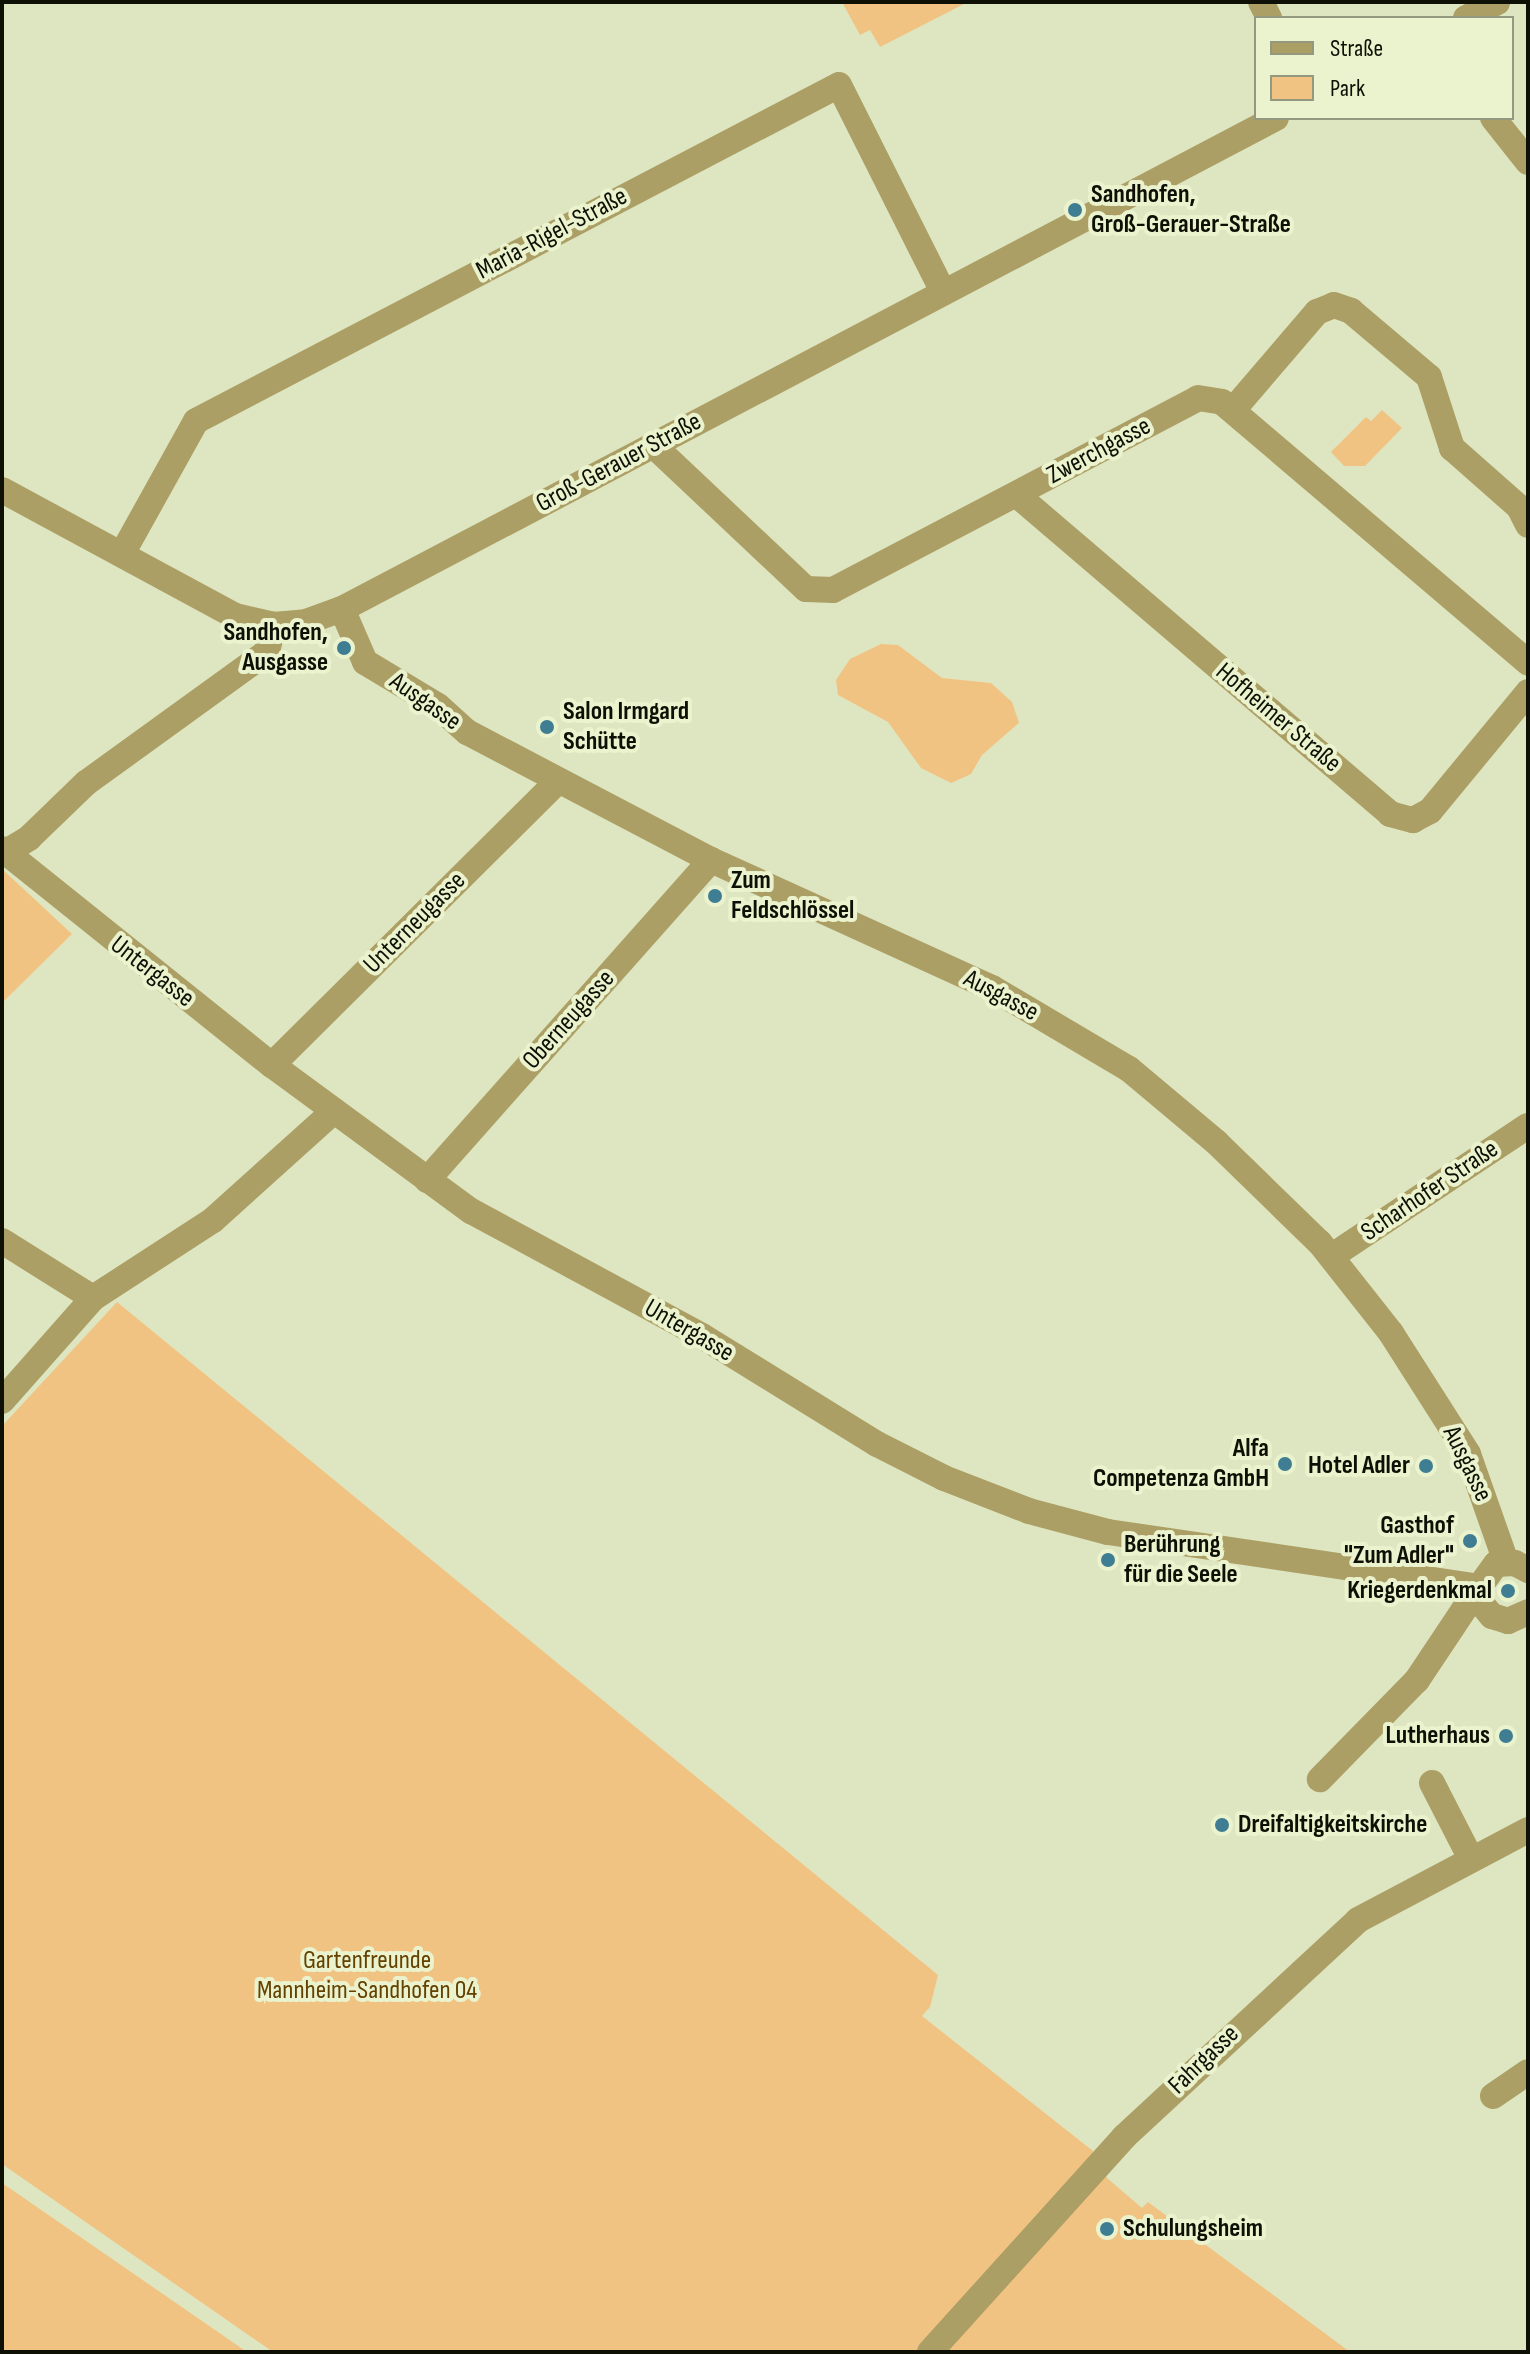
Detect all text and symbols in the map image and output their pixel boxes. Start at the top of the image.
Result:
legend [1254,16,1514,120]
text: Straße [1330,34,1383,63]
text: Park [1330,74,1365,103]
place label: Sandhofen, Groß-Gerauer-Straße [1091,179,1291,240]
street label: Maria-Rigel-Straße [471,181,633,287]
marker: Sandhofen, Groß-Gerauer-Straße [1066,201,1084,219]
street label: Groß-Gerauer Straße [531,406,707,520]
street label: Zwerchgasse [1042,411,1156,491]
place label: Sandhofen, Ausgasse [223,617,328,678]
marker: Sandhofen, Ausgasse [335,639,353,657]
street label: Hofheimer Straße [1209,657,1347,779]
street label: Ausgasse [383,666,467,738]
place label: Salon Irmgard Schütte [563,696,689,758]
marker: Salon Irmgard Schütte [538,718,556,736]
place label: Zum Feldschlössel [731,865,854,926]
street label: Unterneugasse [358,866,472,980]
marker: Zum Feldschlössel [706,887,724,905]
street label: Untergasse [104,930,200,1014]
street label: Ausgasse [958,963,1044,1029]
street label: Oberneugasse [516,964,622,1076]
street label: Scharhofer Straße [1356,1134,1504,1248]
street label: Untergasse [639,1293,739,1369]
street label: Ausgasse [1435,1421,1499,1507]
place label: Alfa Competenza GmbH [1093,1433,1269,1494]
place label: Hotel Adler [1308,1450,1410,1482]
marker: Alfa Competenza GmbH [1276,1455,1294,1473]
marker: Hotel Adler [1417,1457,1435,1475]
place label: Gasthof "Zum Adler" [1344,1510,1454,1572]
place label: Berührung für die Seele [1124,1529,1238,1590]
marker: Gasthof "Zum Adler" [1461,1532,1479,1550]
marker: Berührung für die Seele [1099,1551,1117,1569]
place label: Kriegerdenkmal [1347,1575,1492,1607]
marker: Kriegerdenkmal [1499,1582,1517,1600]
place label: Lutherhaus [1386,1720,1490,1752]
marker: Lutherhaus [1497,1727,1515,1745]
place label: Dreifaltigkeitskirche [1238,1809,1427,1841]
marker: Dreifaltigkeitskirche [1213,1816,1231,1834]
park label: Gartenfreunde Mannheim-Sandhofen 04 [257,1945,477,2006]
street label: Fahrgasse [1162,2019,1246,2101]
place label: Schulungsheim [1123,2213,1263,2245]
marker: Schulungsheim [1098,2220,1116,2238]

